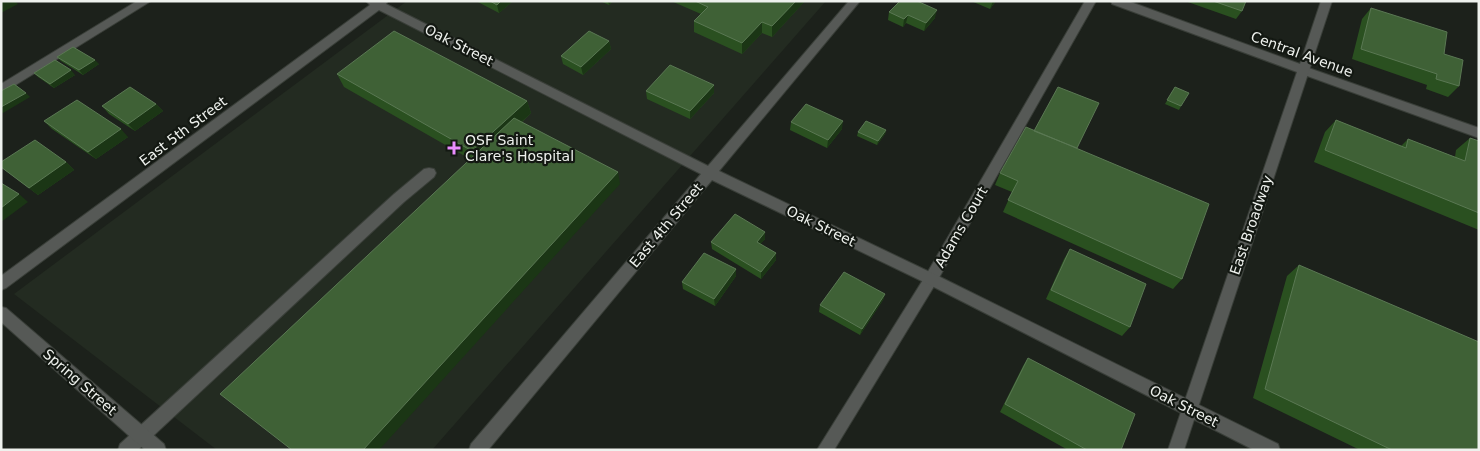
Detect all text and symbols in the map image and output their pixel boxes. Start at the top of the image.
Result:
street label: Oak Street [422,21,496,69]
street label: Central Avenue [1249,28,1355,80]
street label: East 5th Street [136,93,230,169]
place label: OSF Saint Clare's Hospital [465,132,574,164]
marker: OSF Saint Clare's Hospital [447,141,461,155]
street label: East Broadway [1226,173,1276,277]
street label: East 4th Street [626,179,706,270]
street label: Adams Court [931,183,991,270]
street label: Oak Street [784,202,859,250]
street label: Spring Street [40,346,120,419]
street label: Oak Street [1147,382,1221,430]

